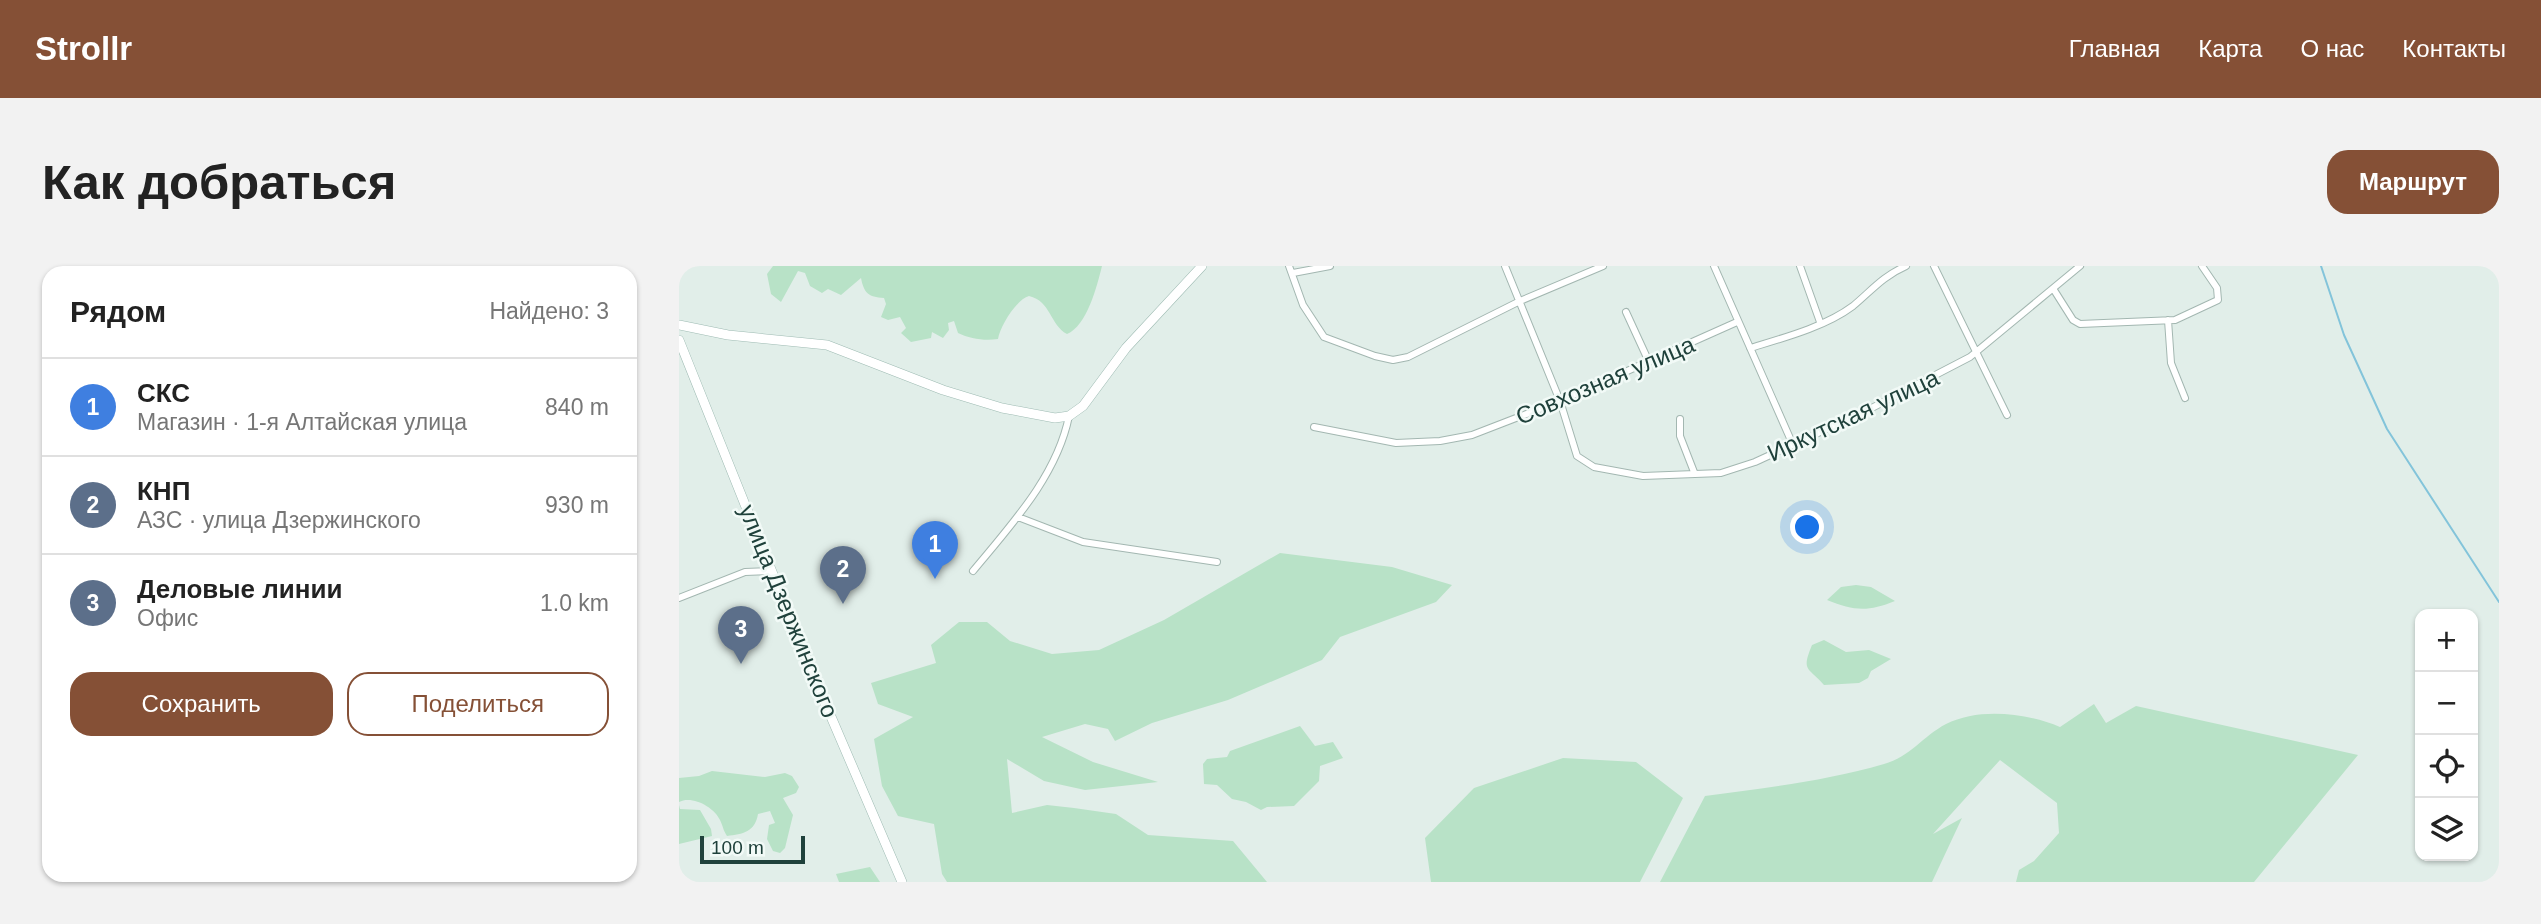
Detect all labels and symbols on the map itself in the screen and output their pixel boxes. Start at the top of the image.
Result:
street label: Совхозная улица [1512,330,1699,430]
street label: Иркутская улица [1763,363,1944,467]
street label: улица Дзержинского [734,500,844,722]
your location [1790,510,1824,544]
pin: 1 [912,521,958,579]
pin: 2 [820,546,866,604]
pin: 3 [718,606,764,664]
scale bar [700,833,805,865]

